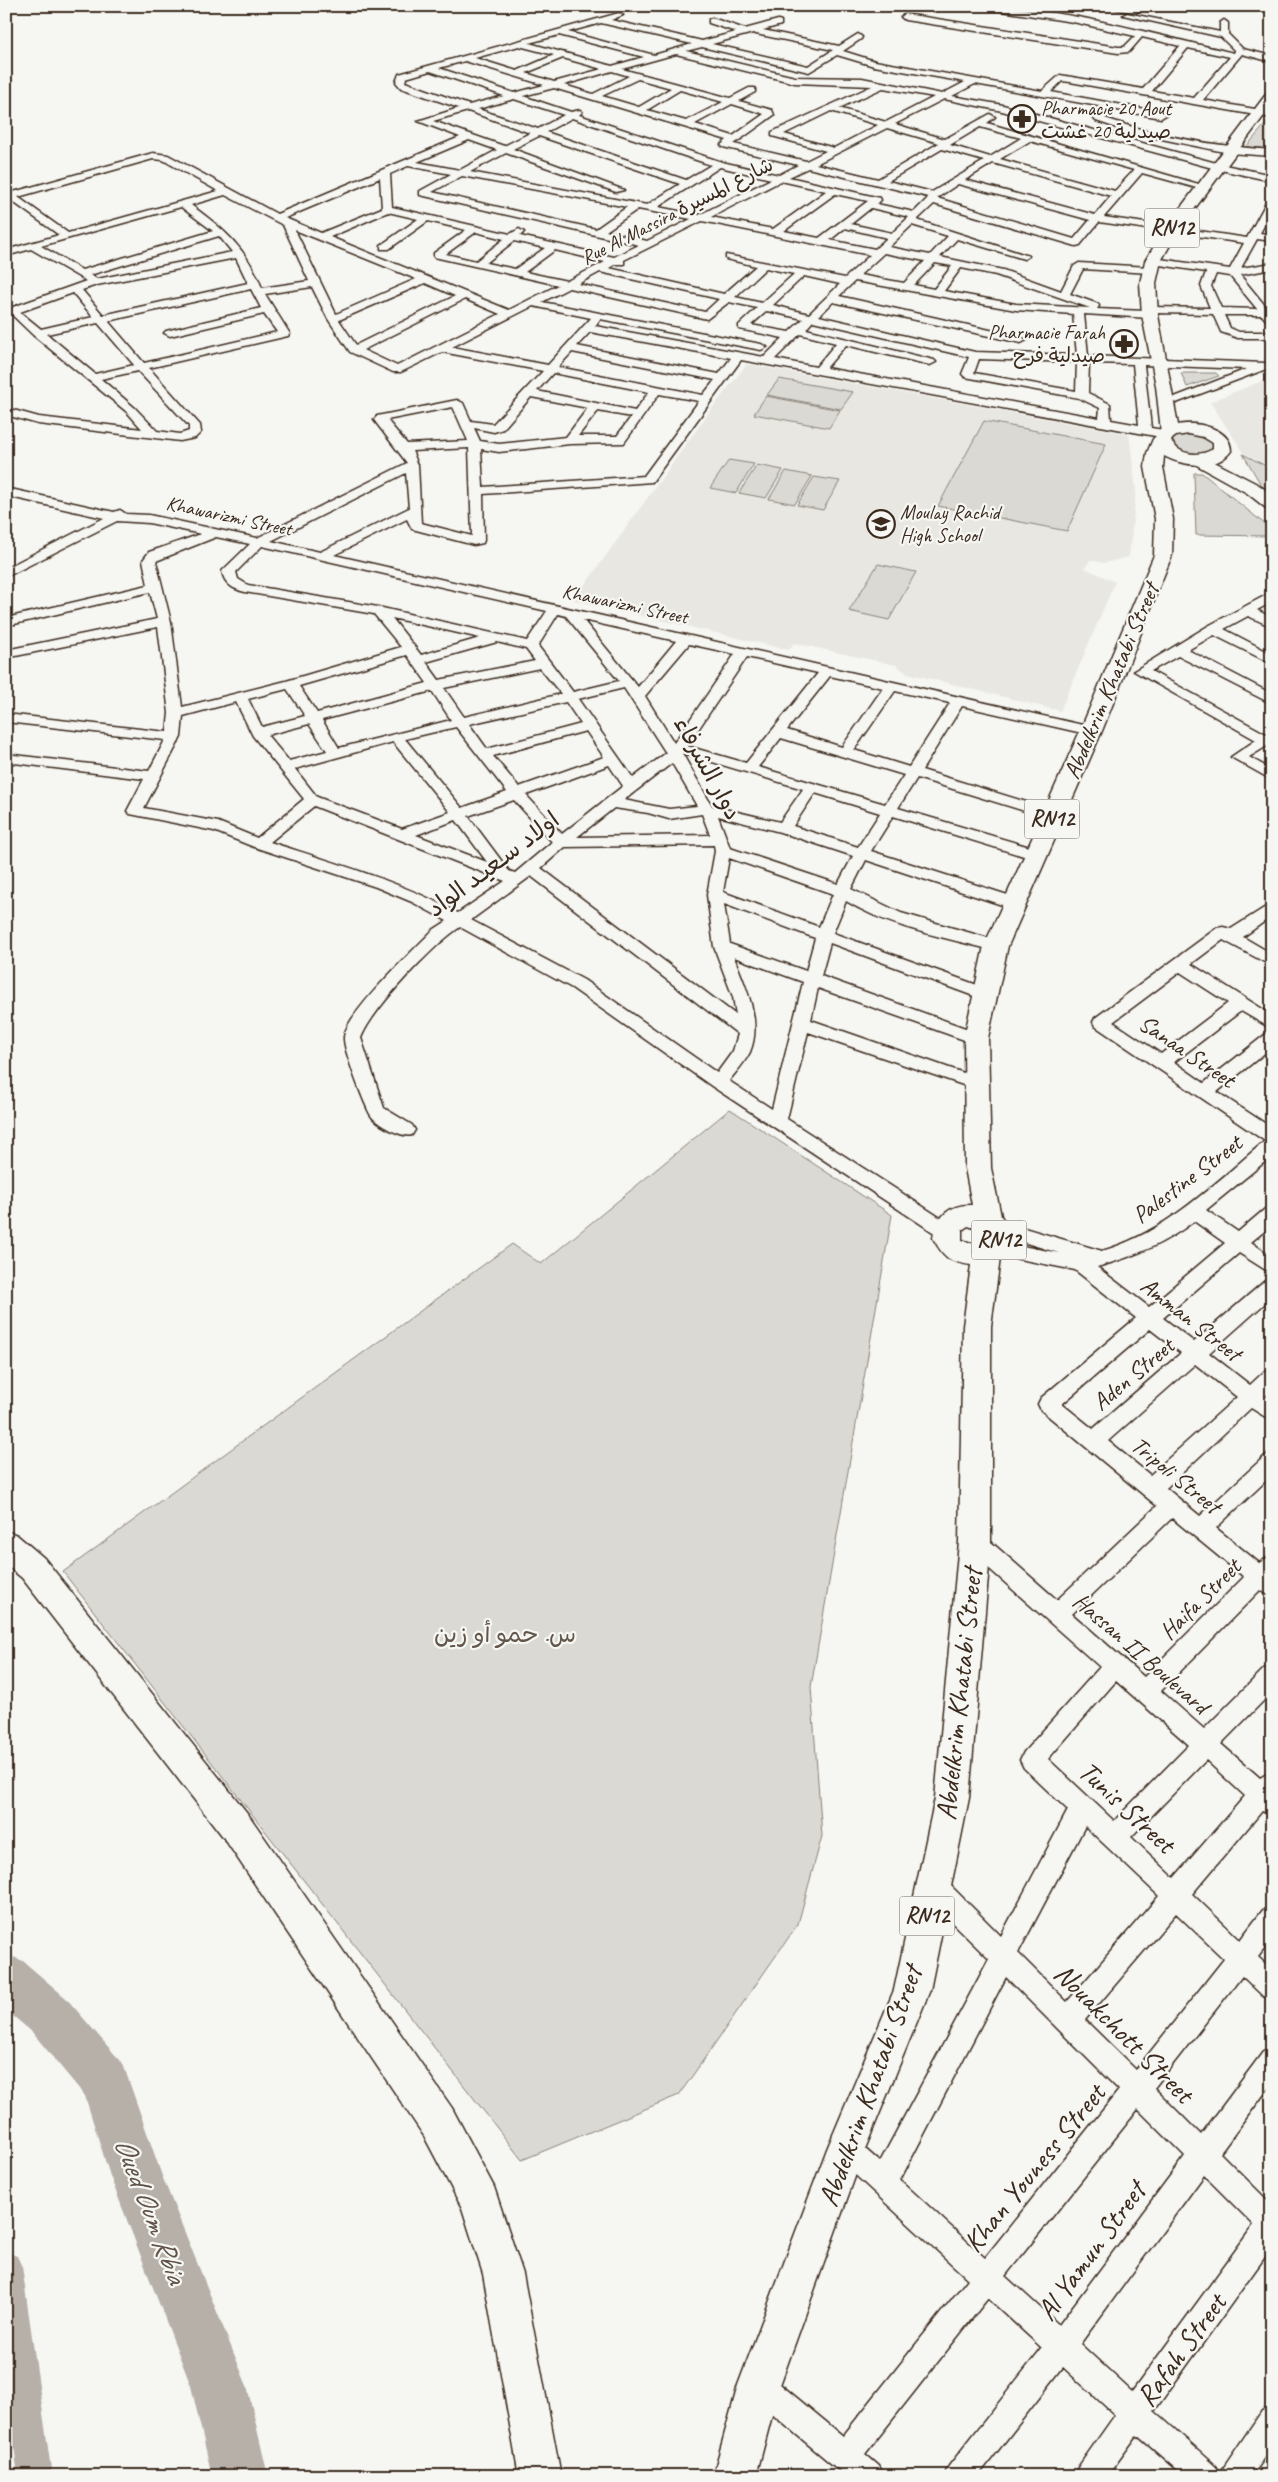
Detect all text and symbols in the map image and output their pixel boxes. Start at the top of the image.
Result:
place label: Pharmacie 20 Aout صيدلية 20 غشت [1041,96,1173,144]
pharmacy icon: Pharmacie 20 Aout صيدلية 20 غشت [1007,104,1037,134]
street label: Rue Al Massira شارع المسيرة [577,152,778,271]
road number: RN12 [1144,208,1200,248]
place label: Pharmacie Farah صيدلية فرح [988,320,1106,369]
pharmacy icon: Pharmacie Farah صيدلية فرح [1109,329,1139,359]
street label: Khawarizmi Street [164,490,296,542]
place label: Moulay Rachid High School [900,500,1003,548]
school or university icon: Moulay Rachid High School [866,509,896,539]
street label: Abdelkrim Khatabi Street [1056,576,1167,783]
street label: Khawarizmi Street [560,578,692,630]
street label: دوار الشرفاء [667,711,749,825]
road number: RN12 [1024,800,1080,839]
street label: اولاد سـعيـد الواد [421,804,565,924]
street label: Sanaa Street [1133,1008,1243,1095]
street label: Palestine Street [1126,1127,1249,1230]
road number: RN12 [972,1220,1026,1260]
street label: Amman Street [1135,1270,1250,1369]
street label: Aden Street [1086,1330,1182,1417]
street label: Tripoli Street [1125,1430,1229,1522]
street label: Haifa Street [1153,1551,1248,1646]
street label: Abdelkrim Khatabi Street [927,1562,991,1822]
street label: Hassan II Boulevard [1067,1586,1218,1723]
park label: س. حمو أو زين [434,1619,576,1649]
street label: Tunis Street [1071,1753,1185,1863]
road number: RN12 [900,1896,954,1935]
street label: Nouakchott Street [1046,1955,1204,2113]
street label: Abdelkrim Khatabi Street [809,1957,932,2211]
street label: Khan Youness Street [955,2074,1115,2260]
water label: Oued Oum Rbia [106,2132,197,2291]
street label: Al Yamun Street [1028,2171,1156,2328]
street label: Rafah Street [1128,2284,1236,2414]

